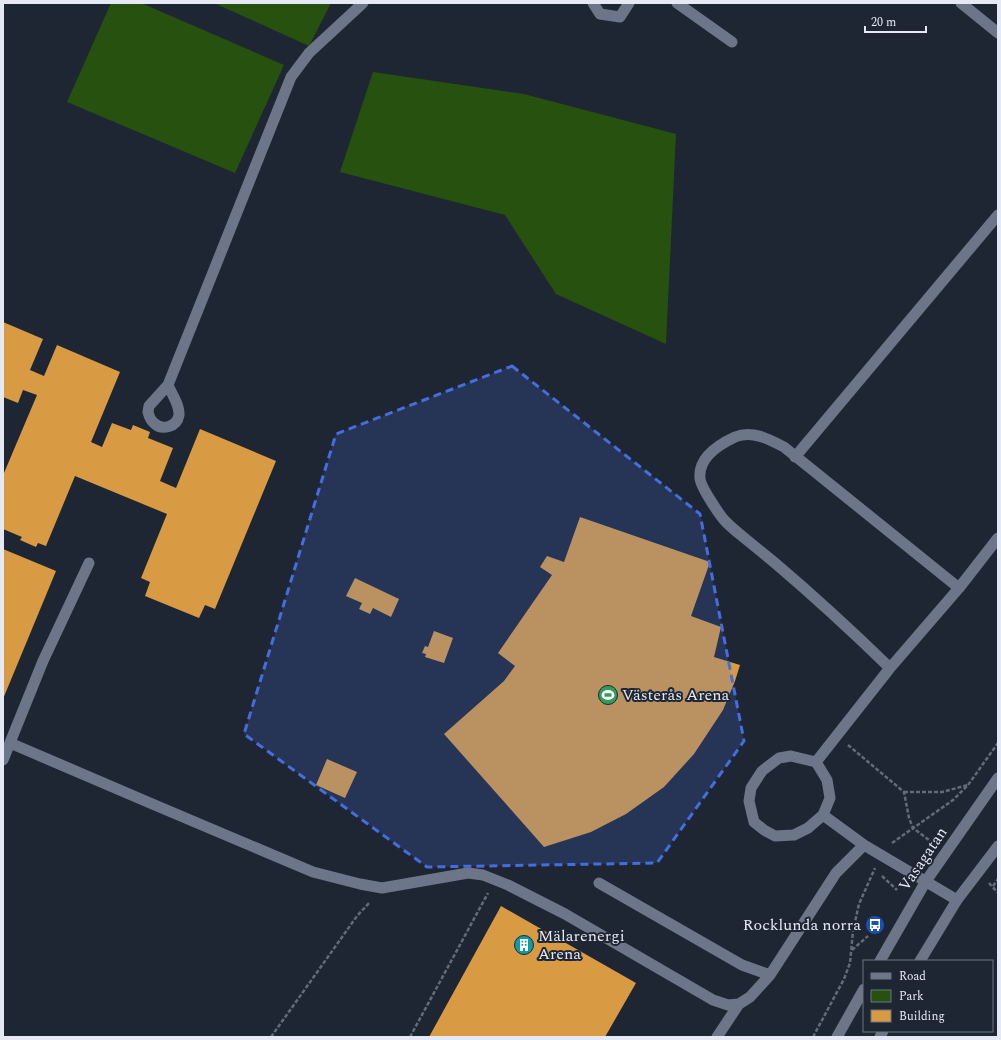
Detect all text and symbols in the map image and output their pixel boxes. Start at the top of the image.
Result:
scale bar [865,8,926,34]
text: 20 m [871,13,896,32]
place label: Västerås Arena [622,683,730,707]
sports icon: Västerås Arena [597,684,619,706]
street label: Vasagatan [893,822,953,896]
place label: Rocklunda norra [743,913,861,937]
bus stop icon: Rocklunda norra [864,914,886,936]
place label: Mälarenergi Arena [538,924,625,966]
building icon: Mälarenergi Arena [513,934,535,956]
legend [863,960,993,1032]
text: Road [899,967,926,986]
text: Park [899,987,924,1006]
text: Building [899,1007,945,1026]

